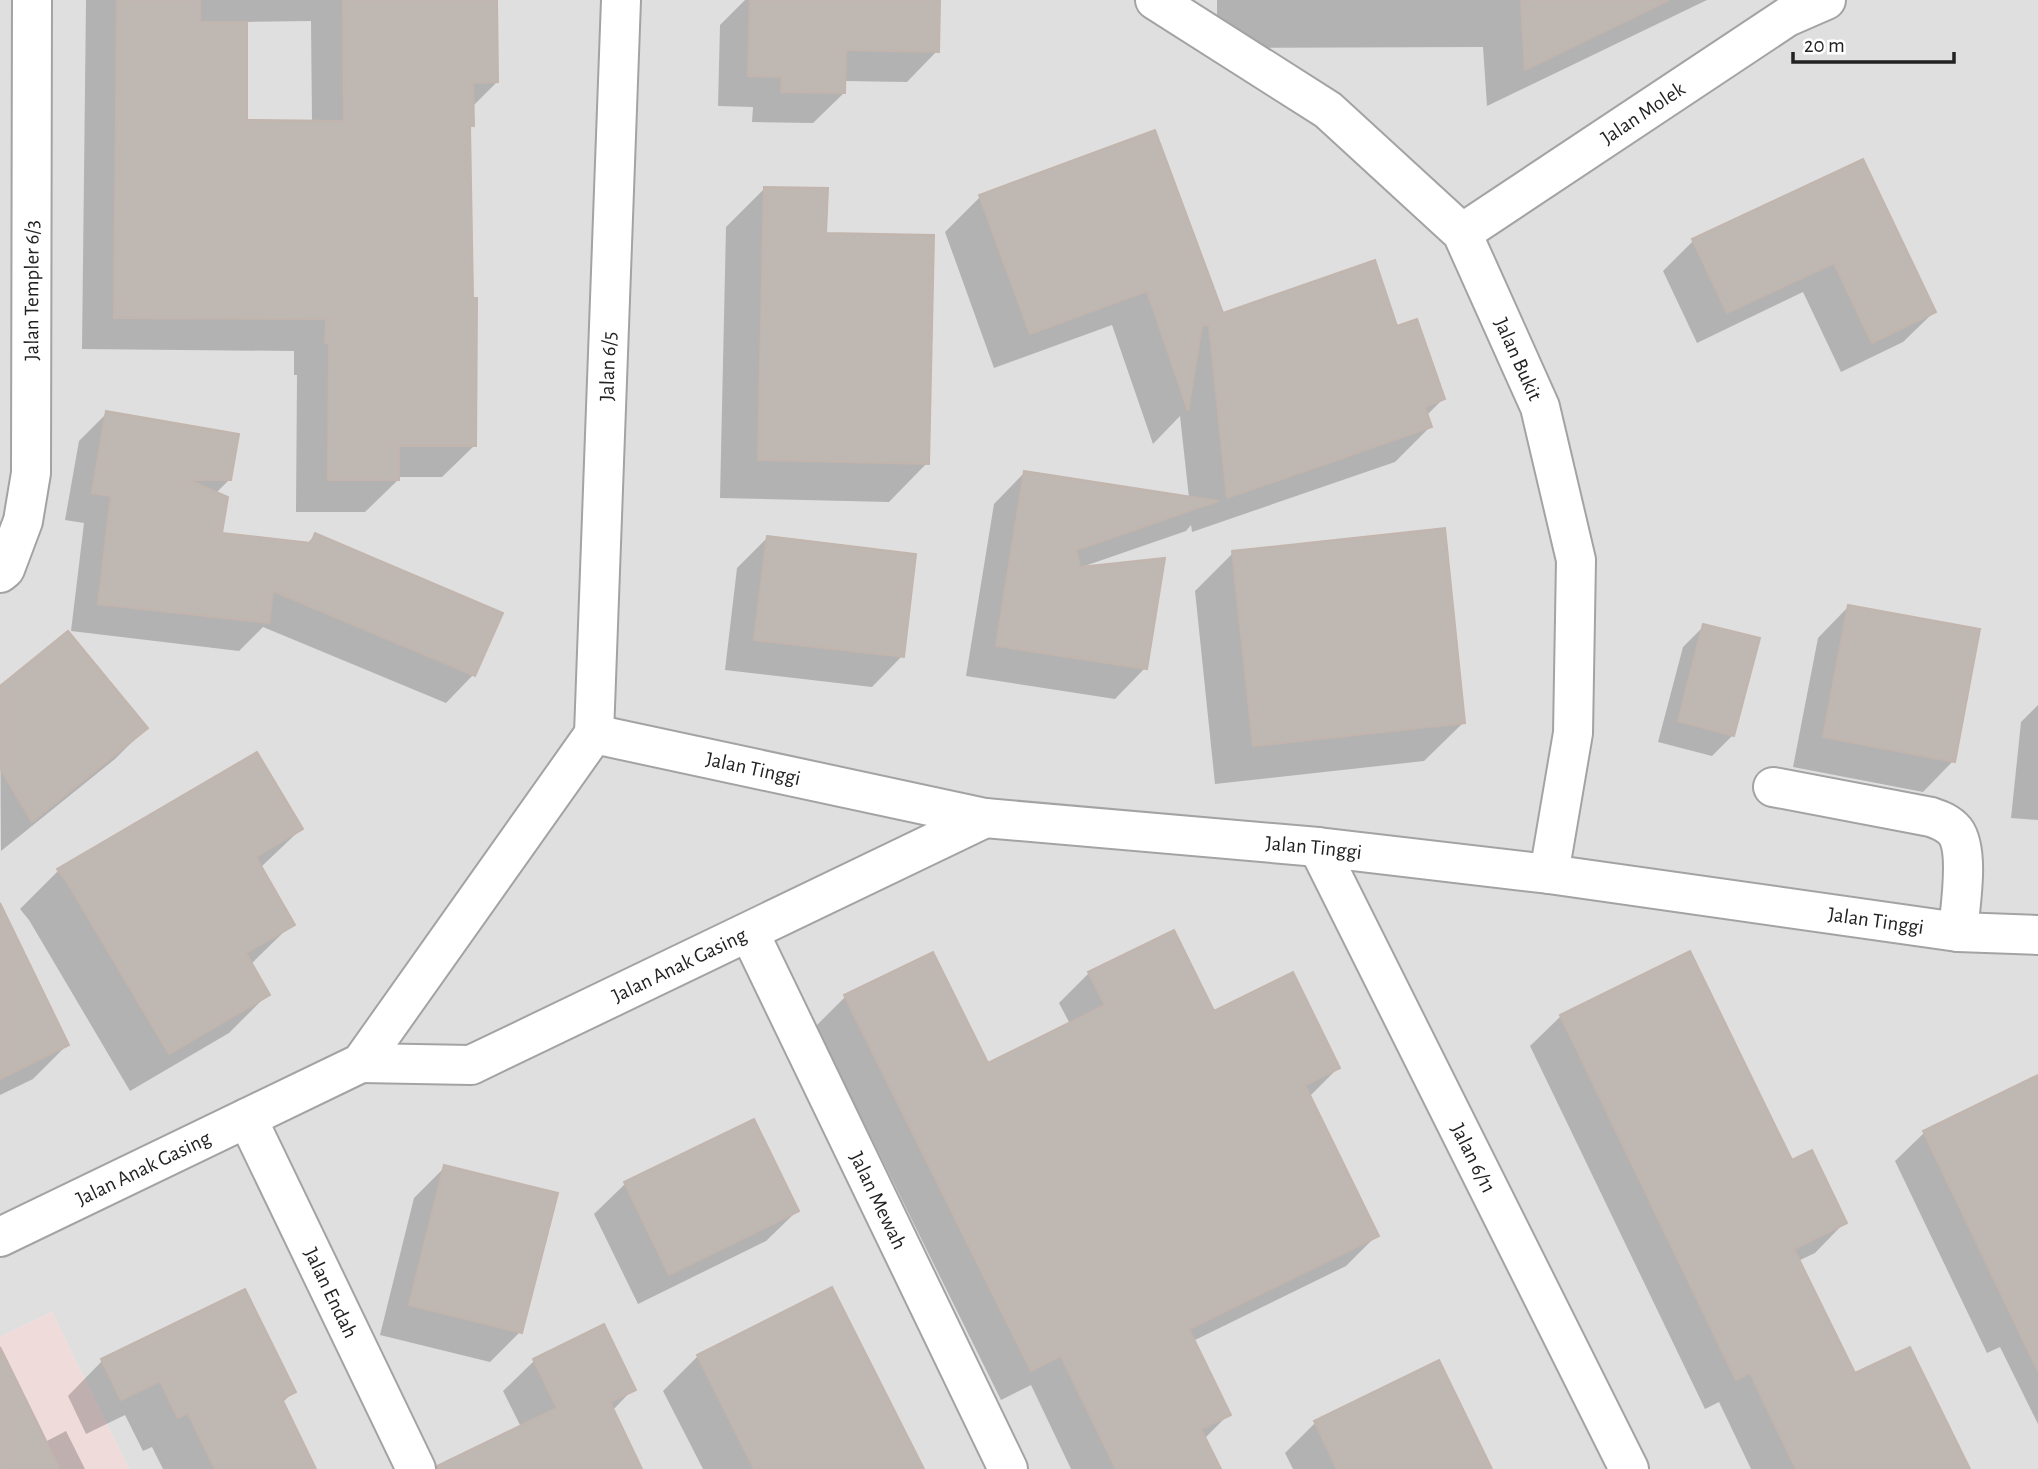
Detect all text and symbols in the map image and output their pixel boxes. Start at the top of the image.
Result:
scale bar [1793,21,1954,65]
text: 20 m [1804,35,1845,56]
street label: Jalan Molek [1597,78,1689,149]
street label: Jalan Templer 6/3 [21,220,43,361]
street label: Jalan Bukit [1490,315,1546,404]
street label: Jalan 6/5 [596,331,620,401]
street label: Jalan Tinggi [704,748,803,789]
street label: Jalan Tinggi [1265,832,1363,863]
street label: Jalan Tinggi [1827,904,1925,938]
street label: Jalan Anak Gasing [609,924,751,1007]
street label: Jalan 6/11 [1447,1120,1499,1197]
street label: Jalan Anak Gasing [73,1127,215,1210]
street label: Jalan Mewah [846,1149,910,1253]
street label: Jalan Endah [300,1245,361,1341]

